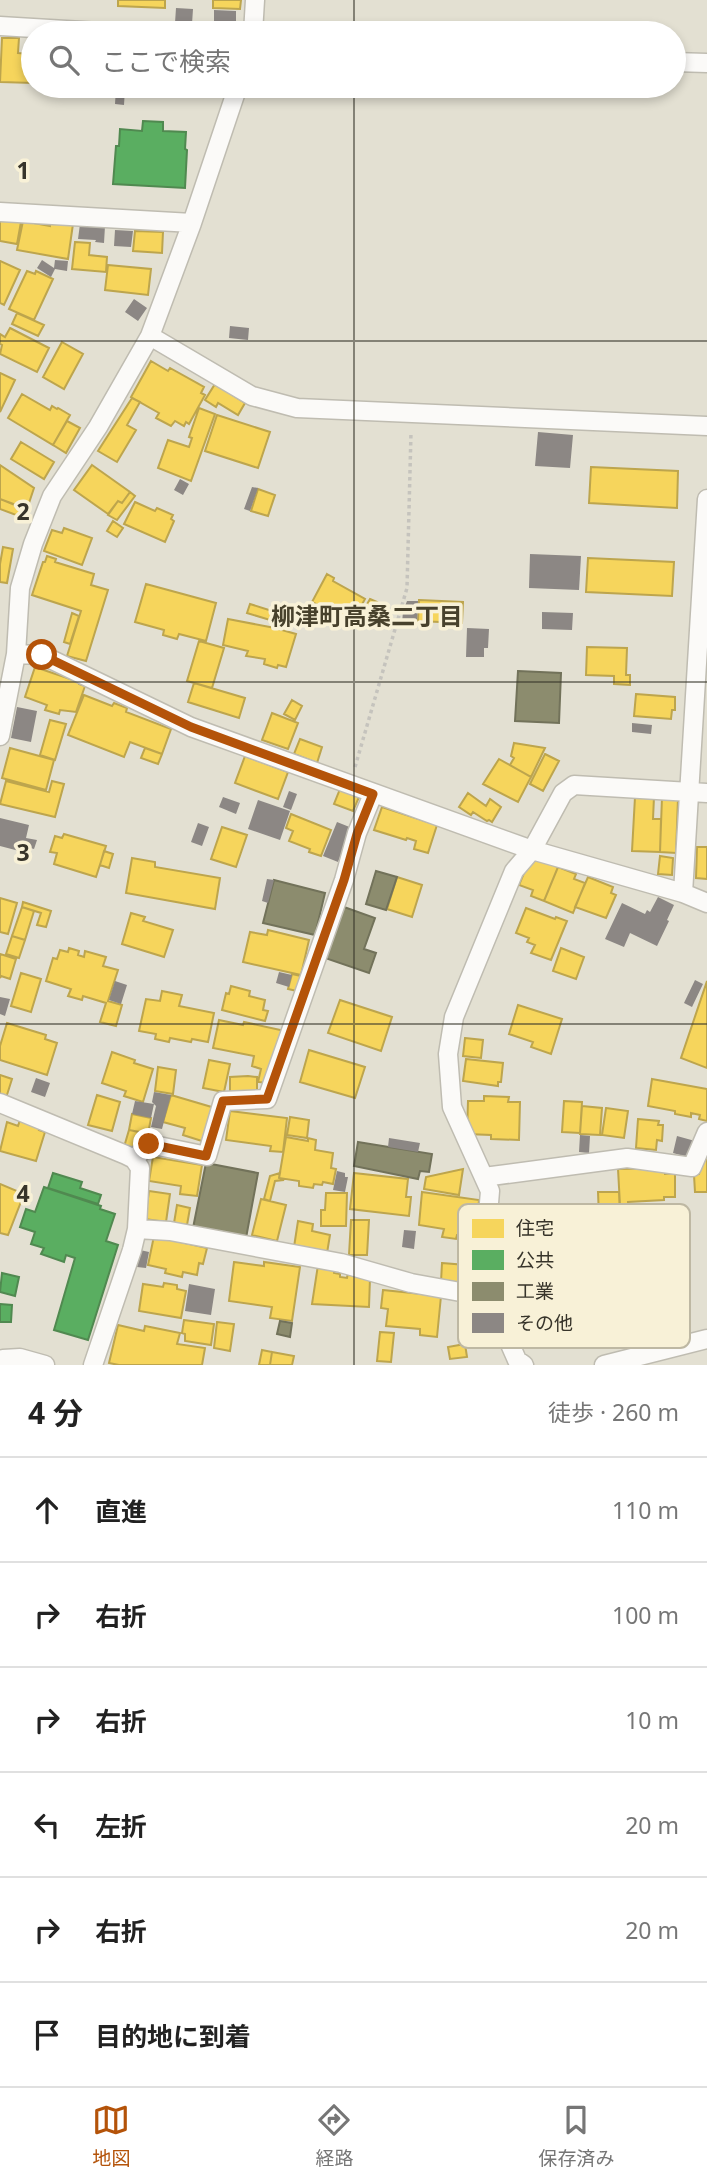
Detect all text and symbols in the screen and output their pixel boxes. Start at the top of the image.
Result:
search box [21,21,686,98]
icon: search [45,41,83,79]
text: ここで検索 [101,43,231,79]
text: 1 [16,154,30,186]
text: 2 [16,495,30,527]
district label: 柳津町高桑二丁目 [271,599,463,632]
route start [26,639,57,670]
text: 3 [16,836,30,868]
route end [133,1128,164,1159]
text: 4 [16,1177,30,1209]
legend [458,1204,690,1348]
text: 住宅 [516,1215,554,1241]
text: 公共 [516,1247,554,1273]
text: 工業 [516,1278,554,1304]
text: その他 [516,1310,573,1336]
text: 4 分 [28,1392,83,1433]
text: 徒歩 · 260 m [548,1396,679,1428]
icon: ahead [28,1491,66,1529]
text: 直進 [95,1493,147,1529]
text: 110 m [612,1494,679,1526]
icon: right [28,1596,66,1634]
text: 右折 [95,1598,147,1634]
text: 100 m [612,1599,679,1631]
icon: right [28,1701,66,1739]
text: 右折 [95,1703,147,1739]
text: 10 m [625,1704,679,1736]
icon: left [28,1806,66,1844]
text: 左折 [95,1808,147,1844]
text: 20 m [625,1809,679,1841]
icon: right [28,1911,66,1949]
text: 右折 [95,1913,147,1949]
text: 20 m [625,1914,679,1946]
icon: arrive [28,2016,66,2054]
text: 目的地に到着 [95,2018,251,2054]
tab: 地図 [92,2101,131,2171]
tab: 経路 [315,2101,354,2171]
tab: 保存済み [538,2101,615,2171]

